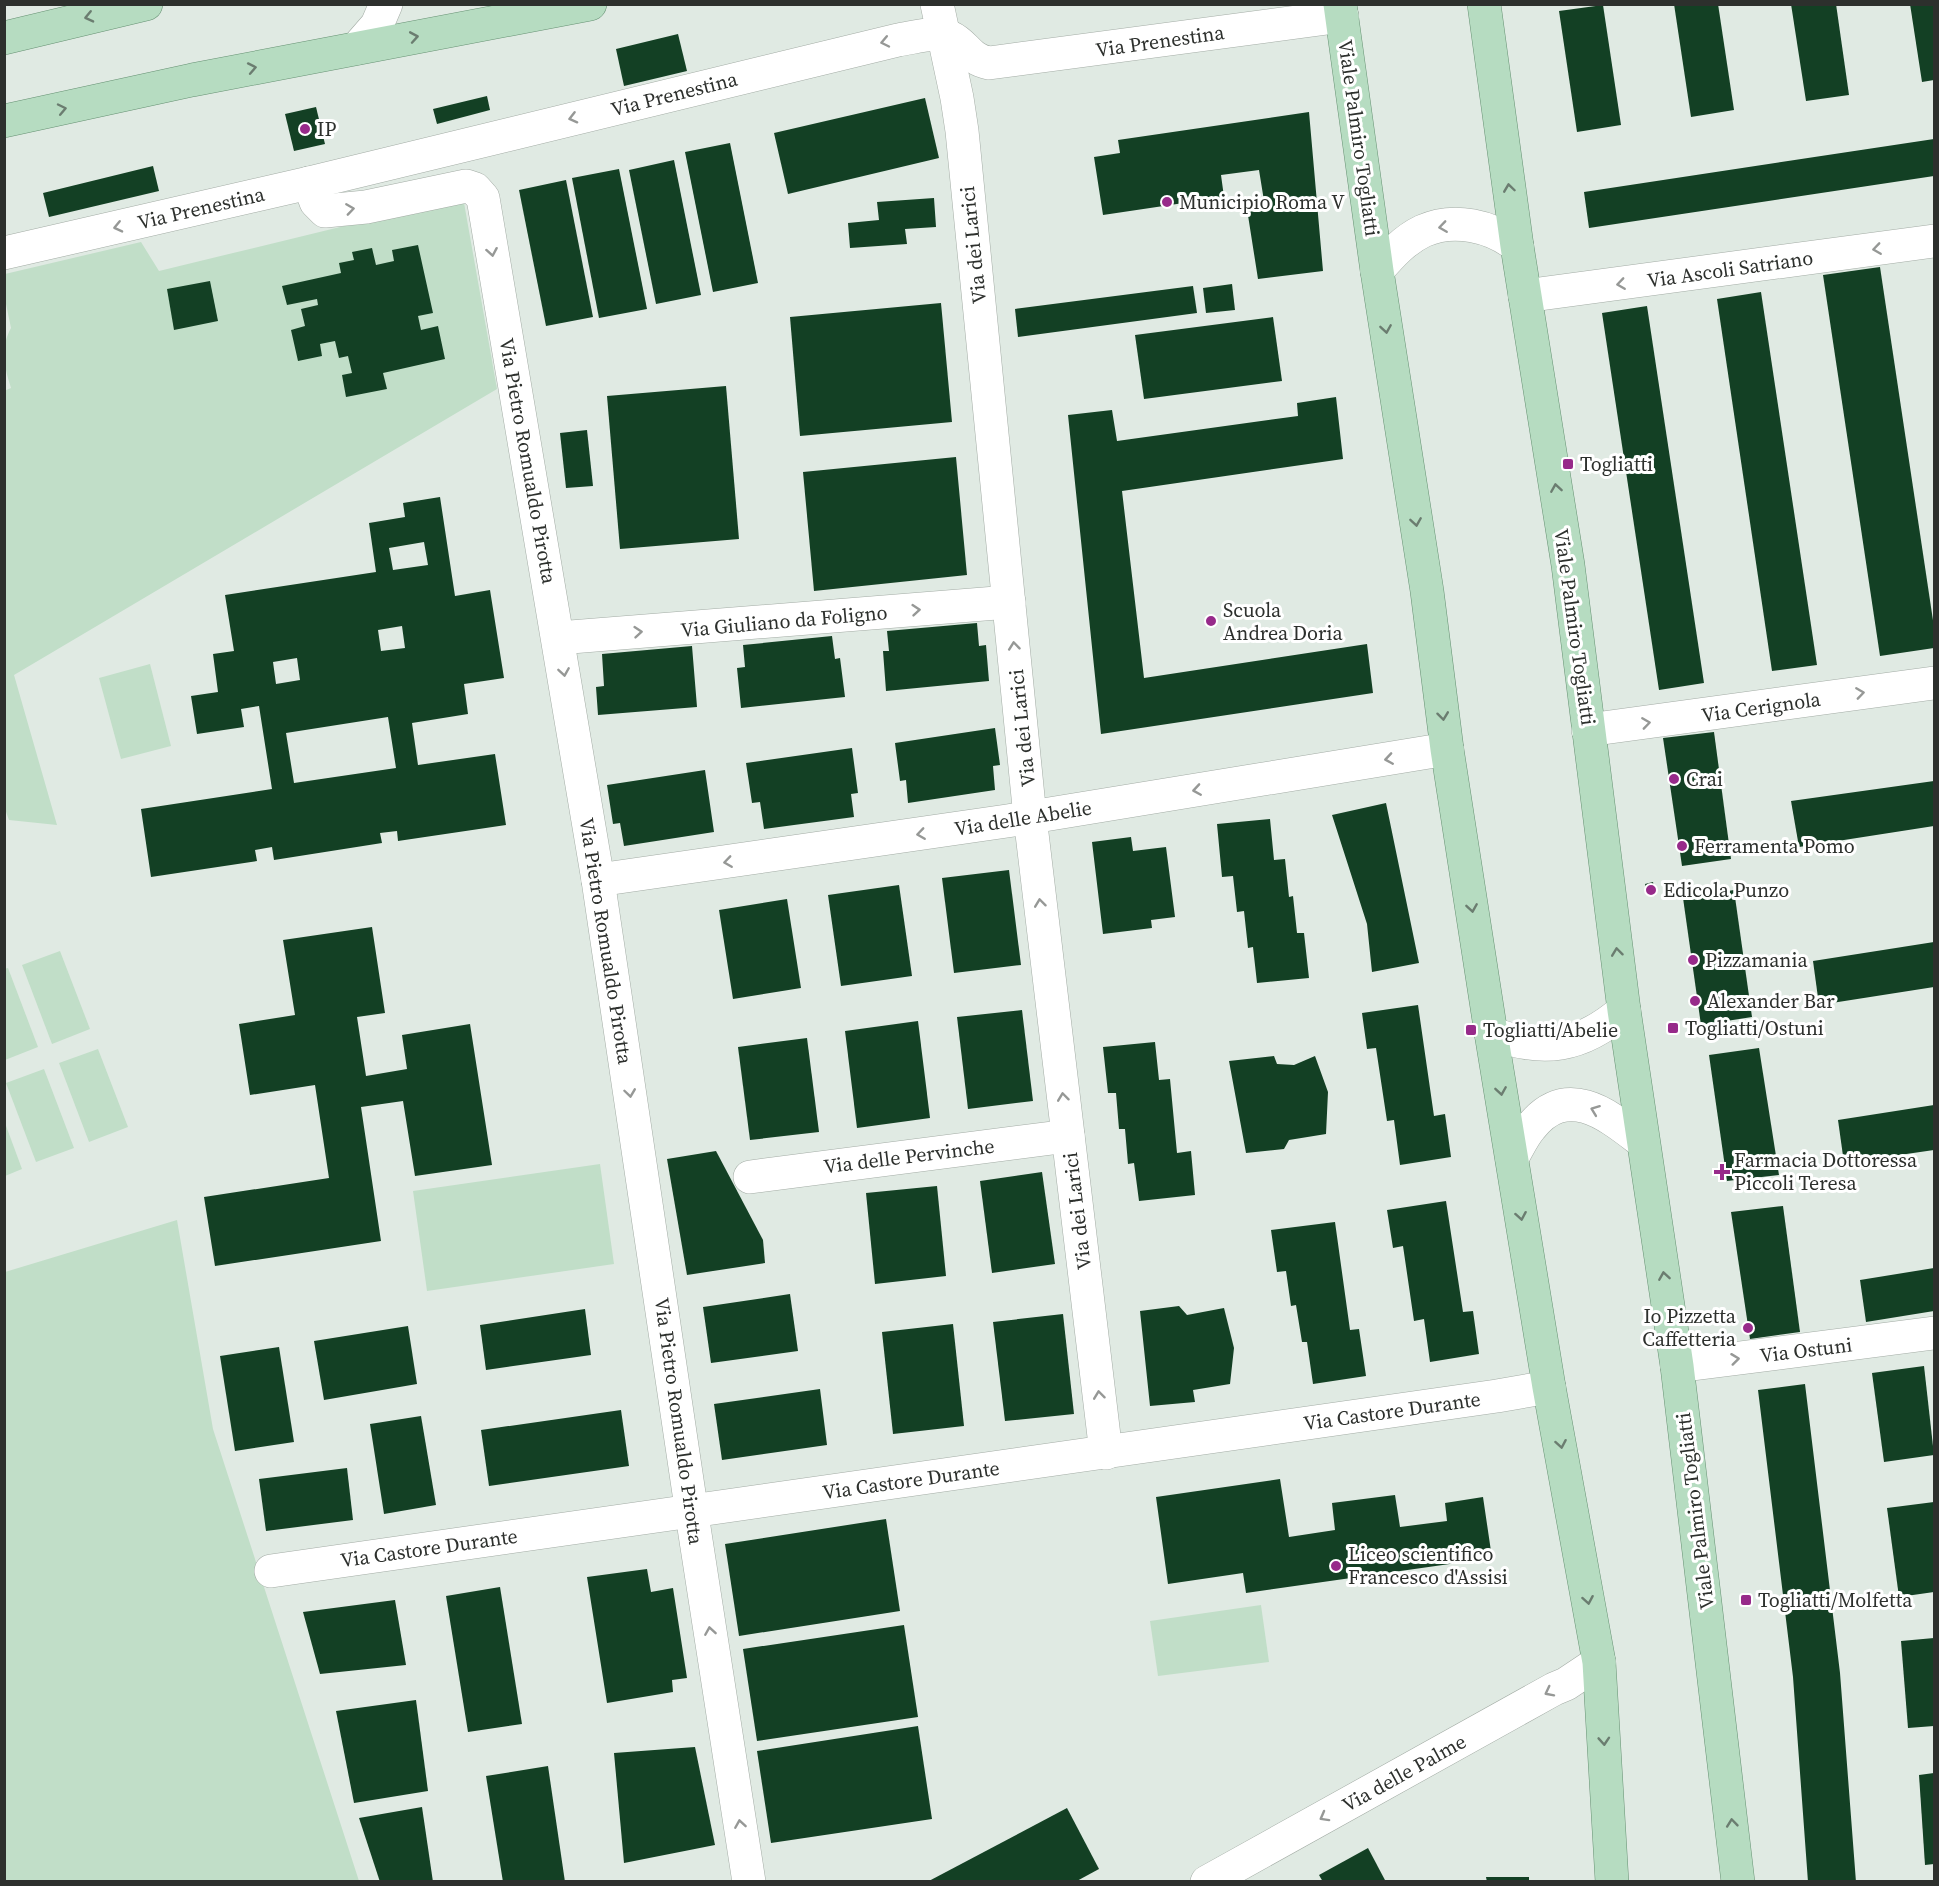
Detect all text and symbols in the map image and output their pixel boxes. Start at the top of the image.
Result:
one-way arrow [85,10,95,23]
street label: Via Prenestina [1094,18,1227,64]
one-way arrow [409,31,419,44]
one-way arrow [880,35,890,48]
street label: Viale Palmiro Togliatti [1331,38,1387,238]
one-way arrow [247,62,257,75]
street label: Via Prenestina [608,65,741,123]
one-way arrow [56,103,66,116]
one-way arrow [568,111,578,124]
place label: IP [317,115,336,143]
marker: IP [298,122,312,136]
street label: Via Prenestina [135,180,268,236]
one-way arrow [1504,183,1516,192]
street label: Via dei Larici [953,185,993,305]
place label: Municipio Roma V [1179,188,1345,216]
marker: Municipio Roma V [1160,195,1174,209]
one-way arrow [346,204,355,216]
one-way arrow [113,220,123,233]
one-way arrow [1438,220,1447,233]
street label: Via Ascoli Satriano [1645,243,1815,295]
one-way arrow [1872,243,1881,255]
one-way arrow [486,247,498,257]
one-way arrow [1616,277,1625,289]
one-way arrow [1380,324,1392,334]
street label: Via Pietro Romualdo Pirotta [493,336,564,587]
place label: Togliatti [1580,450,1653,478]
marker: Togliatti [1561,457,1575,471]
one-way arrow [1550,484,1562,493]
one-way arrow [1410,517,1422,526]
street label: Viale Palmiro Togliatti [1547,527,1603,727]
place label: Scuola Andrea Doria [1223,596,1343,647]
street label: Via Giuliano da Foligno [679,598,889,644]
one-way arrow [911,604,920,617]
marker: Scuola Andrea Doria [1204,614,1218,628]
one-way arrow [633,626,642,639]
one-way arrow [1008,642,1021,651]
one-way arrow [557,667,569,677]
street label: Via dei Larici [1002,668,1042,788]
street label: Via Cerignola [1700,685,1823,729]
one-way arrow [1856,688,1865,700]
one-way arrow [1436,711,1449,720]
one-way arrow [1642,718,1651,730]
one-way arrow [1385,752,1394,764]
place label: Crai [1686,765,1723,793]
marker: Crai [1667,772,1681,786]
one-way arrow [1192,783,1202,796]
street label: Via delle Abelie [952,793,1094,843]
street label: Via Pietro Romualdo Pirotta [573,816,639,1067]
one-way arrow [917,827,926,839]
place label: Ferramenta Pomo [1694,832,1855,860]
marker: Ferramenta Pomo [1675,839,1689,853]
one-way arrow [724,855,733,867]
place label: Edicola Punzo [1663,876,1789,904]
marker: Edicola Punzo [1644,883,1658,897]
one-way arrow [1035,898,1047,908]
one-way arrow [1465,904,1477,913]
place label: Pizzamania [1705,946,1808,974]
one-way arrow [1611,948,1623,957]
marker: Pizzamania [1686,953,1700,967]
place label: Alexander Bar [1707,987,1835,1015]
marker: Alexander Bar [1688,994,1702,1008]
place label: Togliatti/Ostuni [1685,1014,1824,1042]
place label: Togliatti/Abelie [1483,1016,1618,1044]
marker: Togliatti/Ostuni [1666,1021,1680,1035]
marker: Togliatti/Abelie [1464,1023,1478,1037]
one-way arrow [1494,1087,1506,1096]
one-way arrow [623,1088,635,1097]
one-way arrow [1057,1092,1070,1101]
one-way arrow [1590,1104,1601,1117]
street label: Via delle Pervinche [822,1132,996,1180]
place label: Farmacia Dottoressa Piccoli Teresa [1734,1146,1918,1197]
street label: Via dei Larici [1056,1151,1098,1271]
marker: Farmacia Dottoressa Piccoli Teresa [1715,1165,1729,1179]
one-way arrow [1515,1211,1527,1221]
one-way arrow [1658,1271,1670,1280]
street label: Via Pietro Romualdo Pirotta [648,1296,710,1547]
place label: Io Pizzetta Caffetteria [1642,1302,1737,1353]
marker: Io Pizzetta Caffetteria [1741,1321,1755,1335]
street label: Via Ostuni [1758,1330,1854,1370]
one-way arrow [1731,1353,1740,1365]
street label: Via Castore Durante [1302,1385,1482,1437]
one-way arrow [1093,1390,1105,1399]
street label: Viale Palmiro Togliatti [1669,1411,1721,1611]
one-way arrow [1554,1439,1567,1449]
street label: Via Castore Durante [821,1454,1001,1506]
street label: Via Castore Durante [339,1522,519,1574]
place label: Liceo scientifico Francesco d'Assisi [1348,1540,1508,1591]
marker: Liceo scientifico Francesco d'Assisi [1329,1559,1343,1573]
place label: Togliatti/Molfetta [1758,1586,1913,1614]
marker: Togliatti/Molfetta [1739,1593,1753,1607]
one-way arrow [1582,1595,1594,1605]
one-way arrow [705,1626,717,1636]
one-way arrow [1545,1684,1556,1696]
street label: Via delle Palme [1337,1727,1471,1819]
one-way arrow [1598,1737,1611,1746]
one-way arrow [1320,1810,1330,1821]
one-way arrow [735,1819,747,1828]
one-way arrow [1726,1819,1738,1828]

